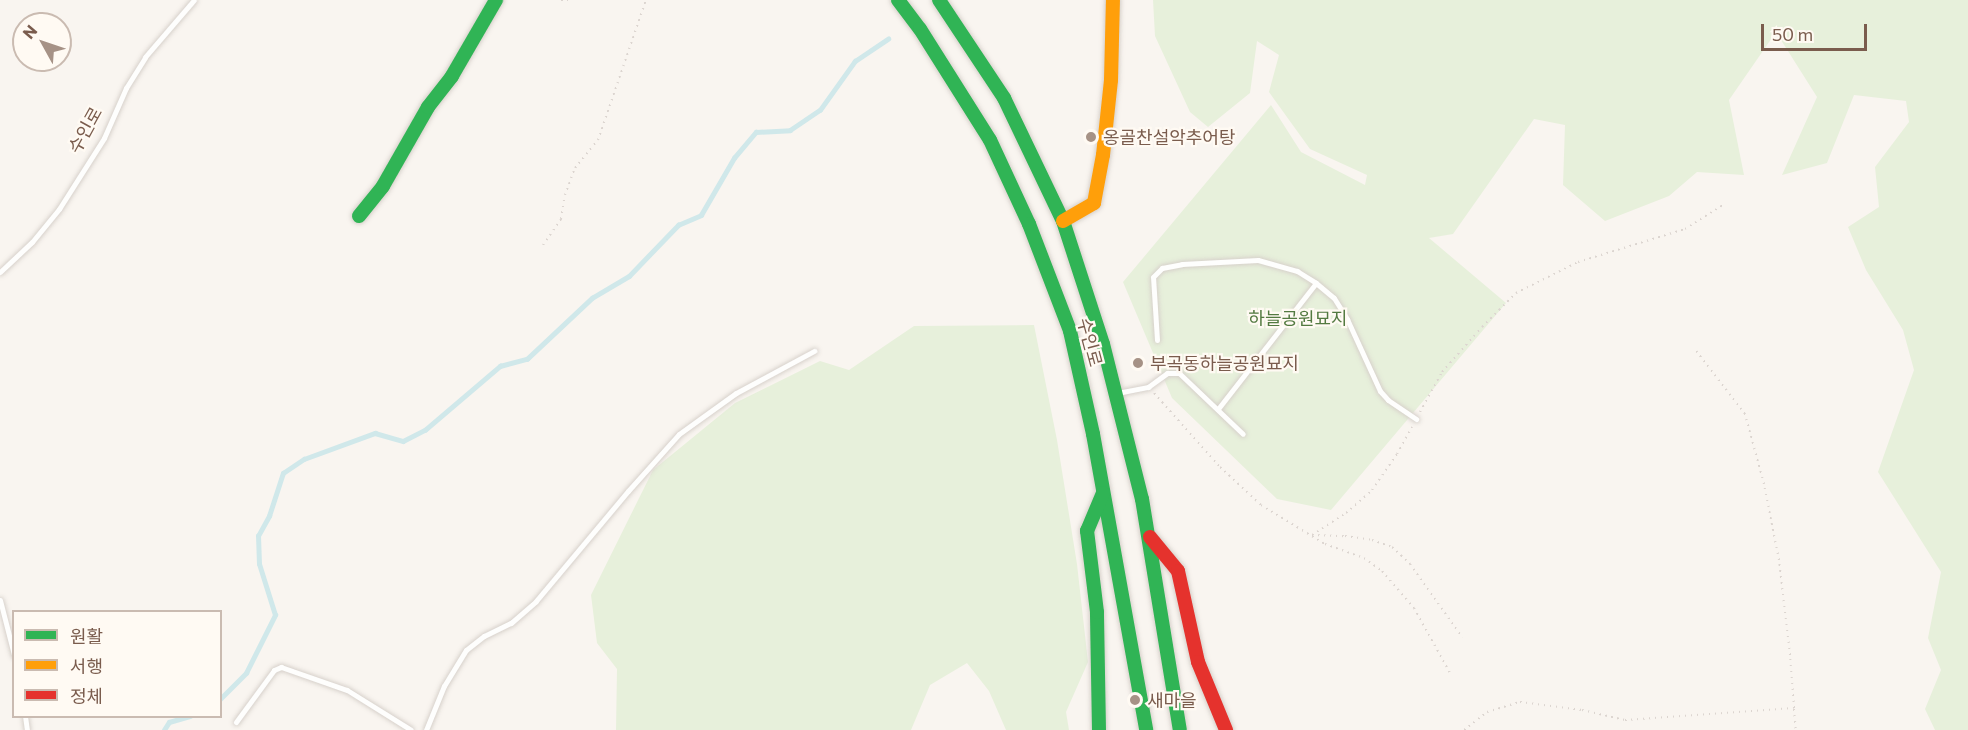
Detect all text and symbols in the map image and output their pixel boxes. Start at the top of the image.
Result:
north arrow [12,12,72,72]
scale bar [1764,12,1870,50]
text: N [18,21,40,42]
text: 50 m [1772,23,1813,45]
street label: 수인로 [64,103,106,157]
place label: 옹골찬설악추어탕 [1103,126,1235,148]
marker: 옹골찬설악추어탕 [1084,130,1098,144]
park label: 하늘공원묘지 [1248,307,1348,329]
street label: 수인로 [1073,315,1107,369]
place label: 부곡동하늘공원묘지 [1150,352,1299,374]
marker: 부곡동하늘공원묘지 [1131,356,1145,370]
legend [12,610,222,718]
text: 원활 [70,625,103,647]
text: 서행 [70,655,103,677]
text: 정체 [70,685,103,707]
place label: 새마을 [1147,689,1197,711]
marker: 새마을 [1128,693,1142,707]

